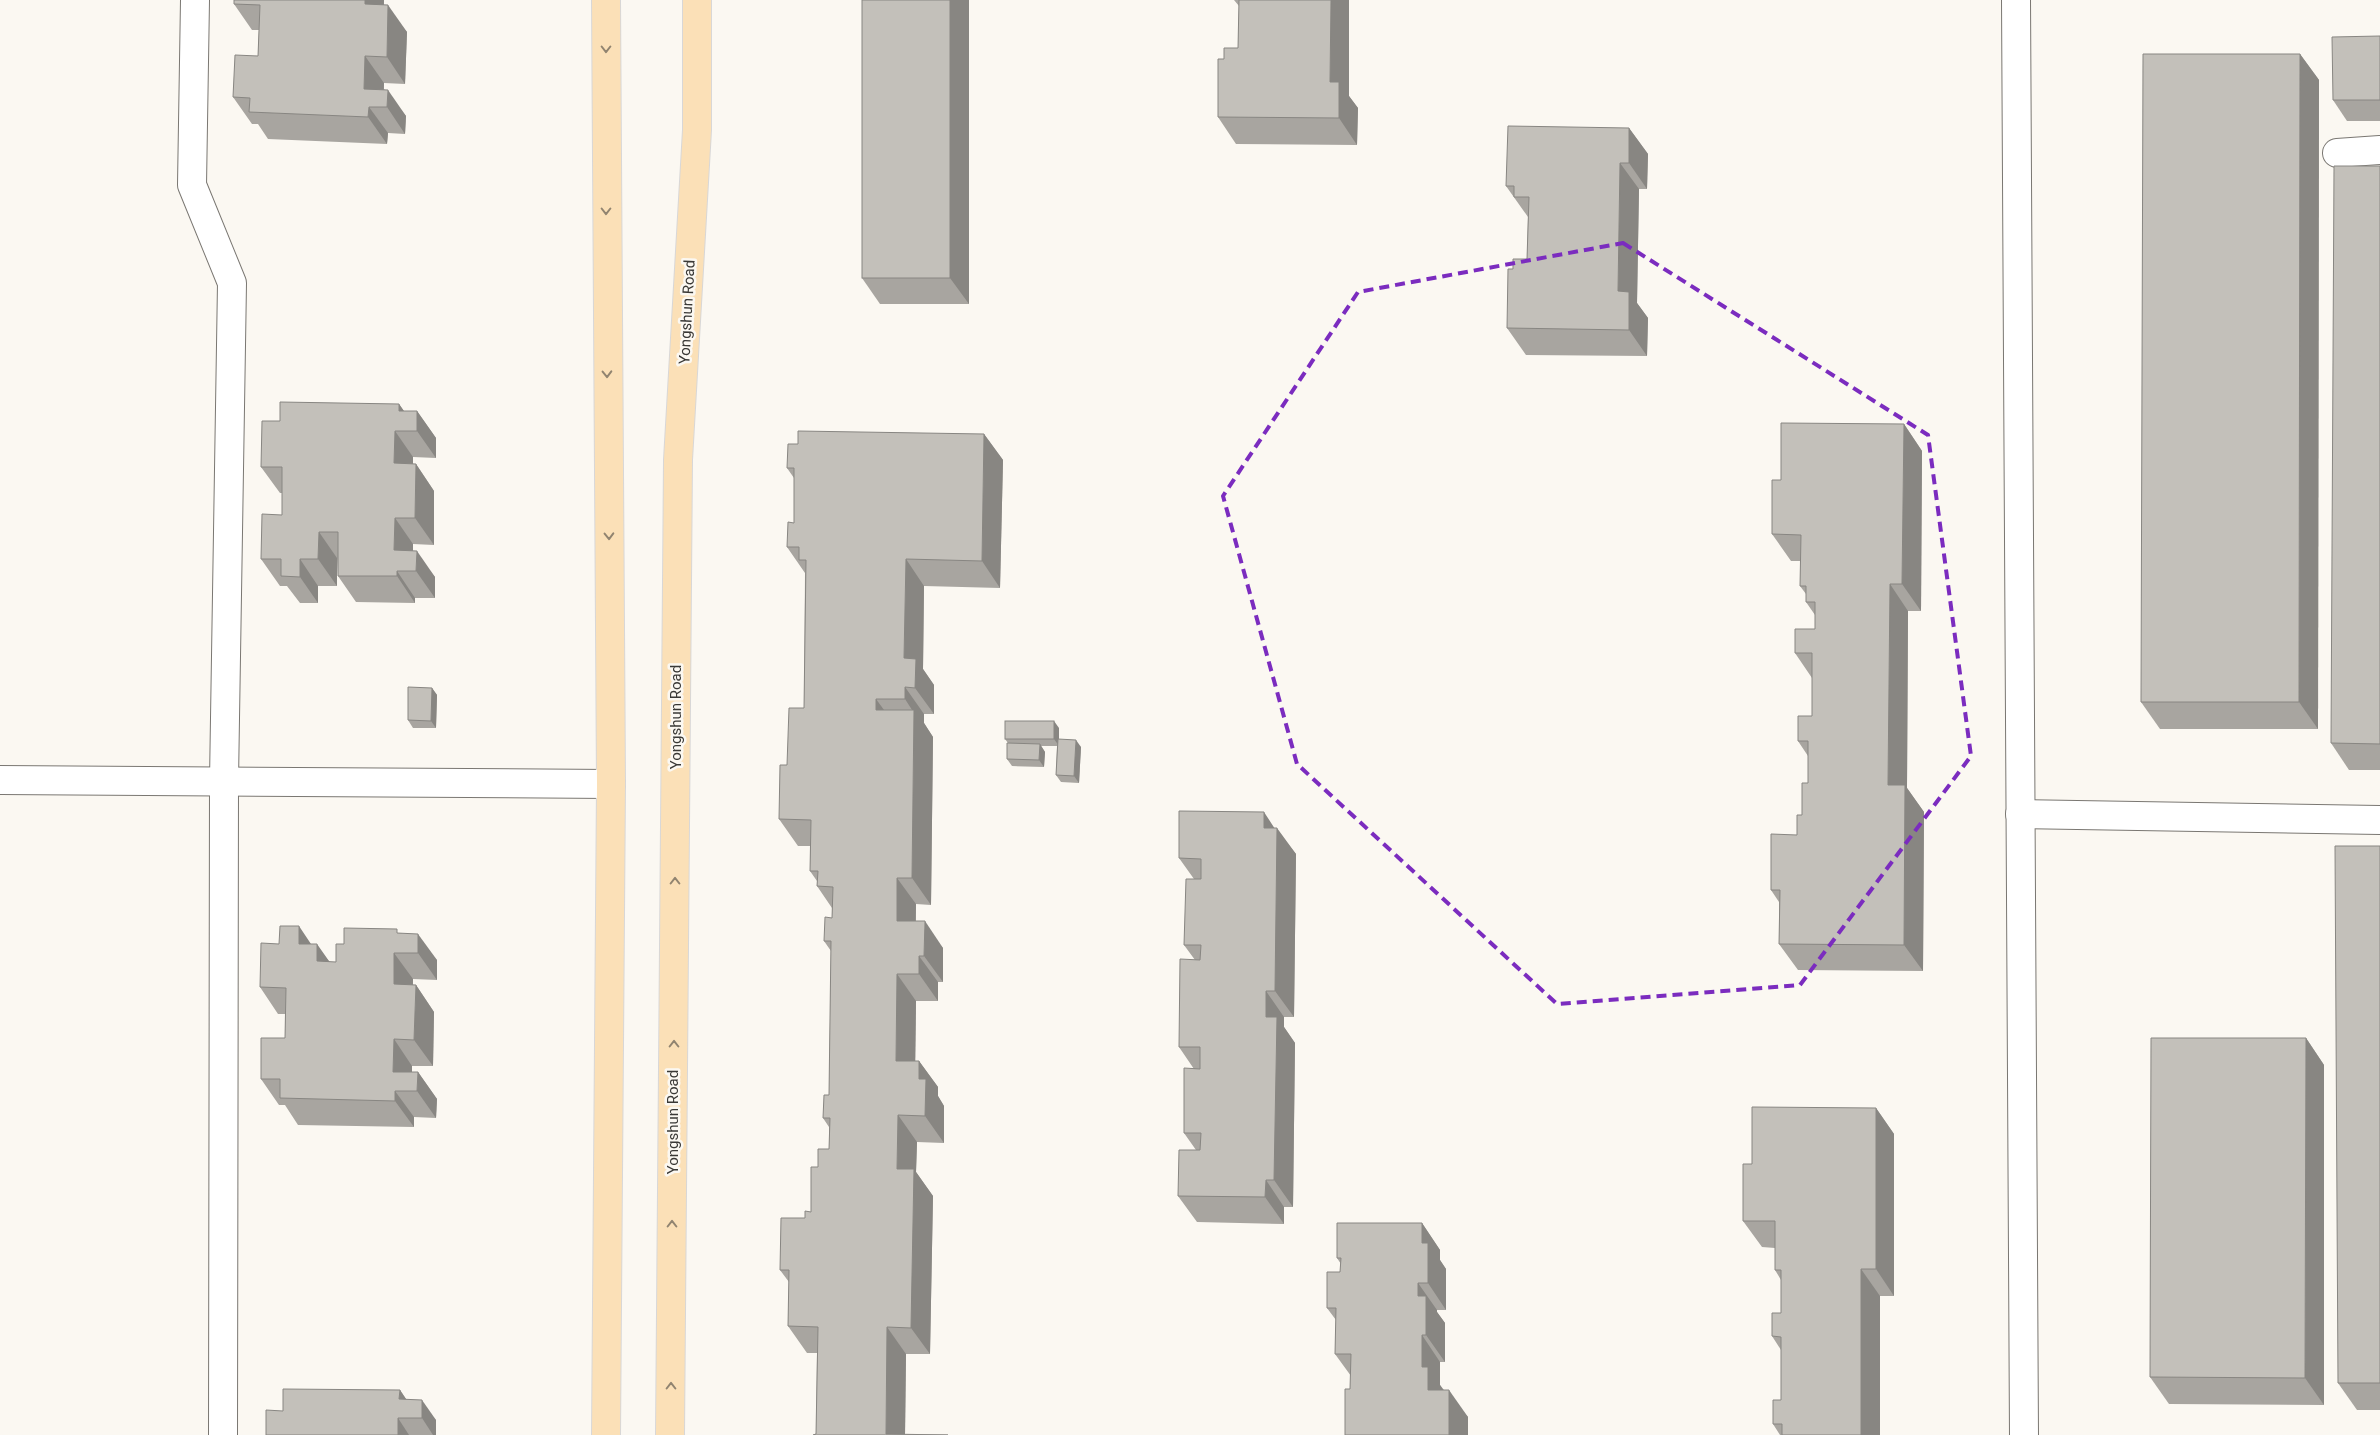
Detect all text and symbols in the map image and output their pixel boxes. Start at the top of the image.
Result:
one-way arrow [601,45,611,53]
one-way arrow [601,208,611,215]
street label: Yongshun Road [675,259,699,365]
one-way arrow [602,370,612,378]
one-way arrow [604,532,614,540]
street label: Yongshun Road [667,665,685,769]
one-way arrow [670,877,680,885]
one-way arrow [668,1040,679,1048]
street label: Yongshun Road [664,1070,682,1174]
one-way arrow [667,1220,677,1228]
one-way arrow [666,1382,676,1390]

